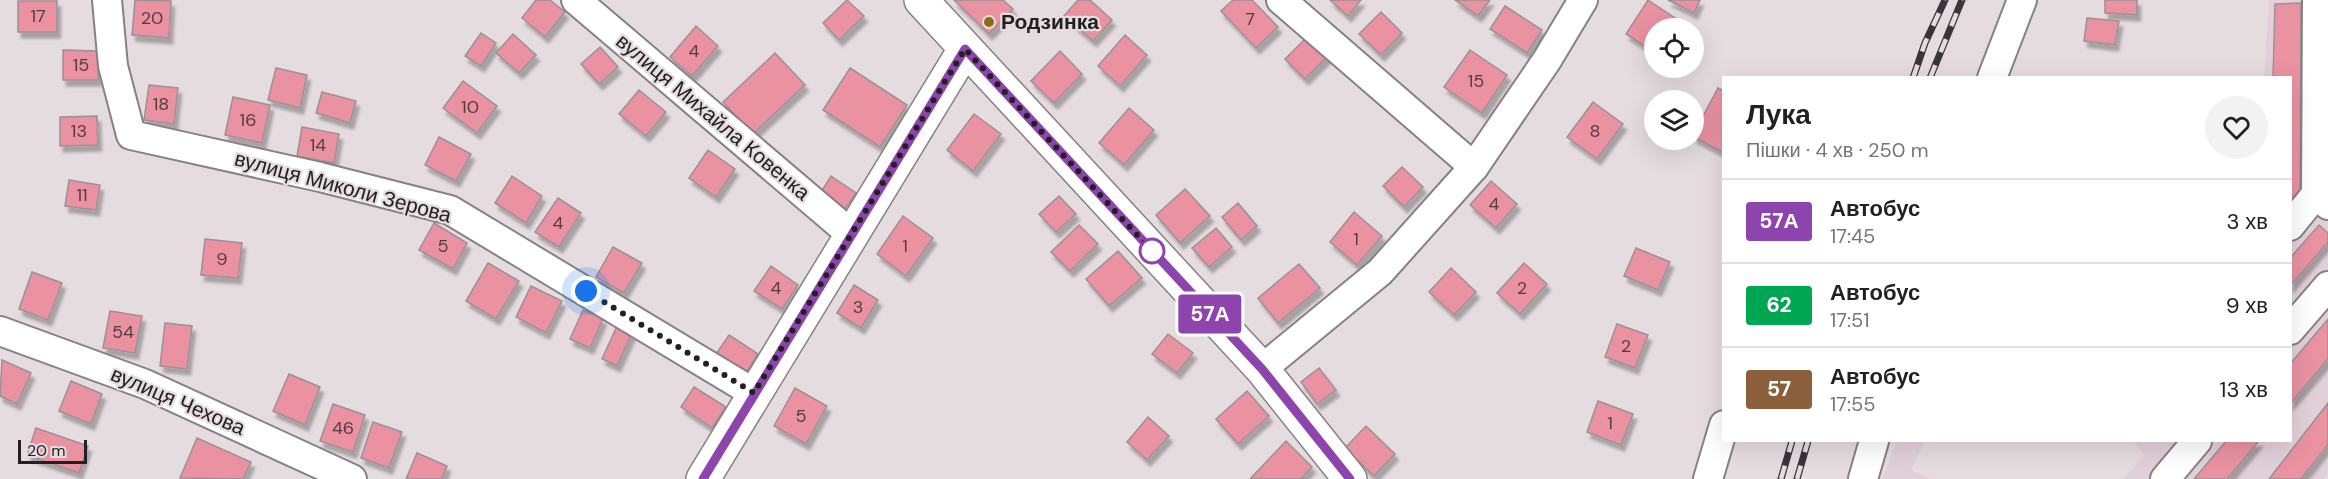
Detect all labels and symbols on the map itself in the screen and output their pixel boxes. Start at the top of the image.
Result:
house number: 17 [30,4,46,28]
house number: 20 [141,6,163,30]
house number: 7 [1245,7,1255,31]
place label: Родзинка [1001,8,1099,36]
marker: Родзинка [982,15,996,29]
street label: вулиця Михайла Ковенка [610,27,816,207]
house number: 4 [689,39,700,63]
house number: 15 [73,53,89,77]
house number: 15 [1468,69,1484,93]
house number: 18 [153,92,169,116]
house number: 10 [461,95,479,119]
house number: 16 [240,108,256,132]
house number: 13 [71,119,87,143]
house number: 8 [1590,119,1600,143]
house number: 14 [310,133,326,157]
street label: вулиця Миколи Зерова [231,145,455,230]
house number: 11 [76,183,88,207]
house number: 4 [1489,192,1500,216]
house number: 4 [553,211,564,235]
house number: 1 [1353,227,1359,251]
house number: 5 [438,234,448,258]
house number: 1 [902,234,908,258]
unlabelled marker [1139,238,1165,264]
house number: 9 [216,247,228,271]
your location [571,276,601,306]
house number: 4 [771,276,782,300]
house number: 2 [1517,276,1527,300]
line badge: 57А [1176,294,1244,334]
house number: 3 [853,295,863,319]
house number: 54 [112,320,134,344]
house number: 2 [1621,334,1631,358]
street label: вулиця Чехова [106,360,250,442]
house number: 5 [796,404,806,428]
house number: 1 [1607,411,1613,435]
house number: 46 [332,416,354,440]
scale bar [18,437,87,464]

